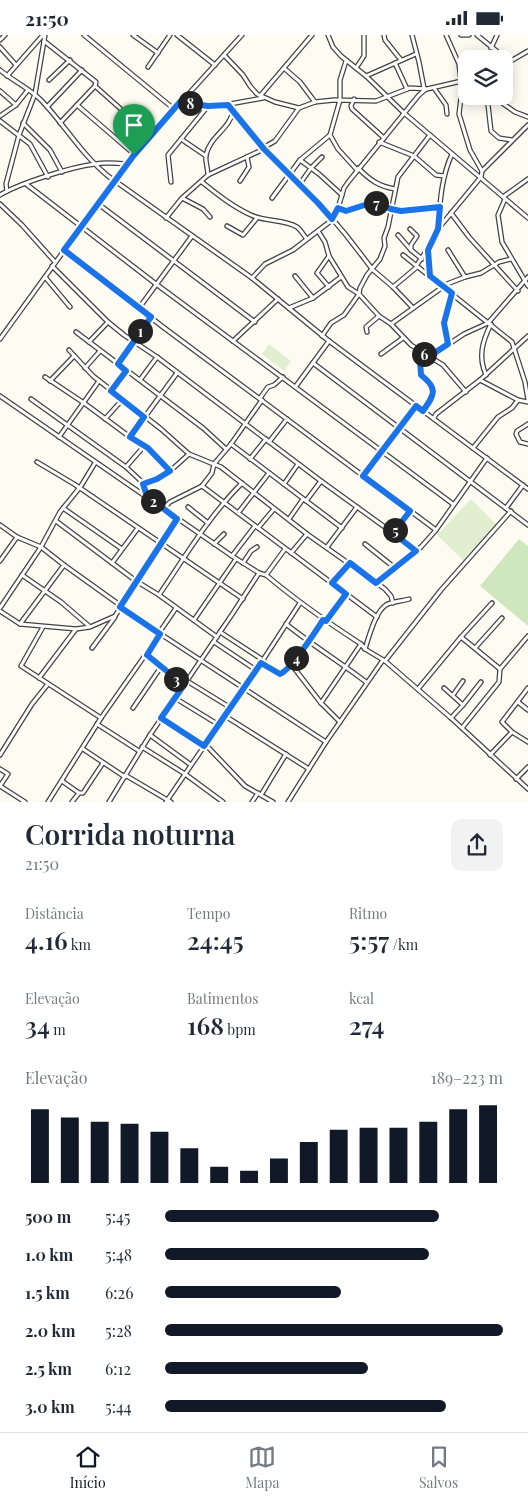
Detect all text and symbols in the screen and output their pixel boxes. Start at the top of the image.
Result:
text: 21:50 [25,5,69,31]
map controls [458,50,513,105]
button: layers [458,50,513,105]
pin: 8 [178,91,202,115]
text: 8 [187,94,194,113]
pin [113,104,155,155]
icon: arrive [120,111,148,139]
pin: 7 [364,191,388,215]
text: 7 [373,194,380,213]
pin: 1 [128,319,152,343]
text: 1 [138,322,143,341]
pin: 6 [412,341,436,367]
text: 6 [421,345,428,364]
pin: 2 [140,489,166,513]
text: 2 [150,492,157,511]
pin: 5 [382,517,408,543]
text: 5 [392,521,399,540]
pin: 4 [284,645,308,671]
text: 4 [293,649,300,668]
pin: 3 [164,667,188,691]
text: 3 [173,670,180,689]
text: Corrida noturna [25,815,235,852]
button: share [451,819,503,871]
text: 21:50 [25,853,59,874]
text: Distância [25,904,84,923]
text: Tempo [187,904,230,923]
text: Ritmo [349,904,387,923]
text: 4.16 [25,923,68,956]
text: 24:45 [187,923,244,956]
text: 5:57 [349,923,389,956]
text: km [68,935,91,954]
text: /km [389,935,418,954]
text: Elevação [25,989,80,1008]
text: Batimentos [187,989,259,1008]
text: kcal [349,989,374,1008]
text: 34 [25,1008,50,1041]
text: 168 [187,1008,224,1041]
text: 274 [349,1008,384,1041]
text: m [50,1020,66,1039]
text: bpm [224,1020,256,1039]
text: Elevação [25,1067,87,1088]
text: 189–223 m [431,1067,503,1088]
text: 500 m [25,1206,71,1227]
text: 5:45 [105,1206,130,1227]
text: 1.0 km [25,1244,73,1265]
text: 5:48 [105,1244,132,1265]
text: 1.5 km [25,1282,70,1303]
text: 6:26 [105,1282,133,1303]
text: 2.0 km [25,1320,75,1341]
text: 5:28 [105,1320,132,1341]
text: 2.5 km [25,1358,72,1379]
text: 6:12 [105,1358,131,1379]
text: 3.0 km [25,1396,75,1417]
text: 5:44 [105,1396,132,1417]
tab: Início [70,1443,106,1492]
tab: Mapa [245,1443,279,1492]
tab: Salvos [419,1443,458,1492]

